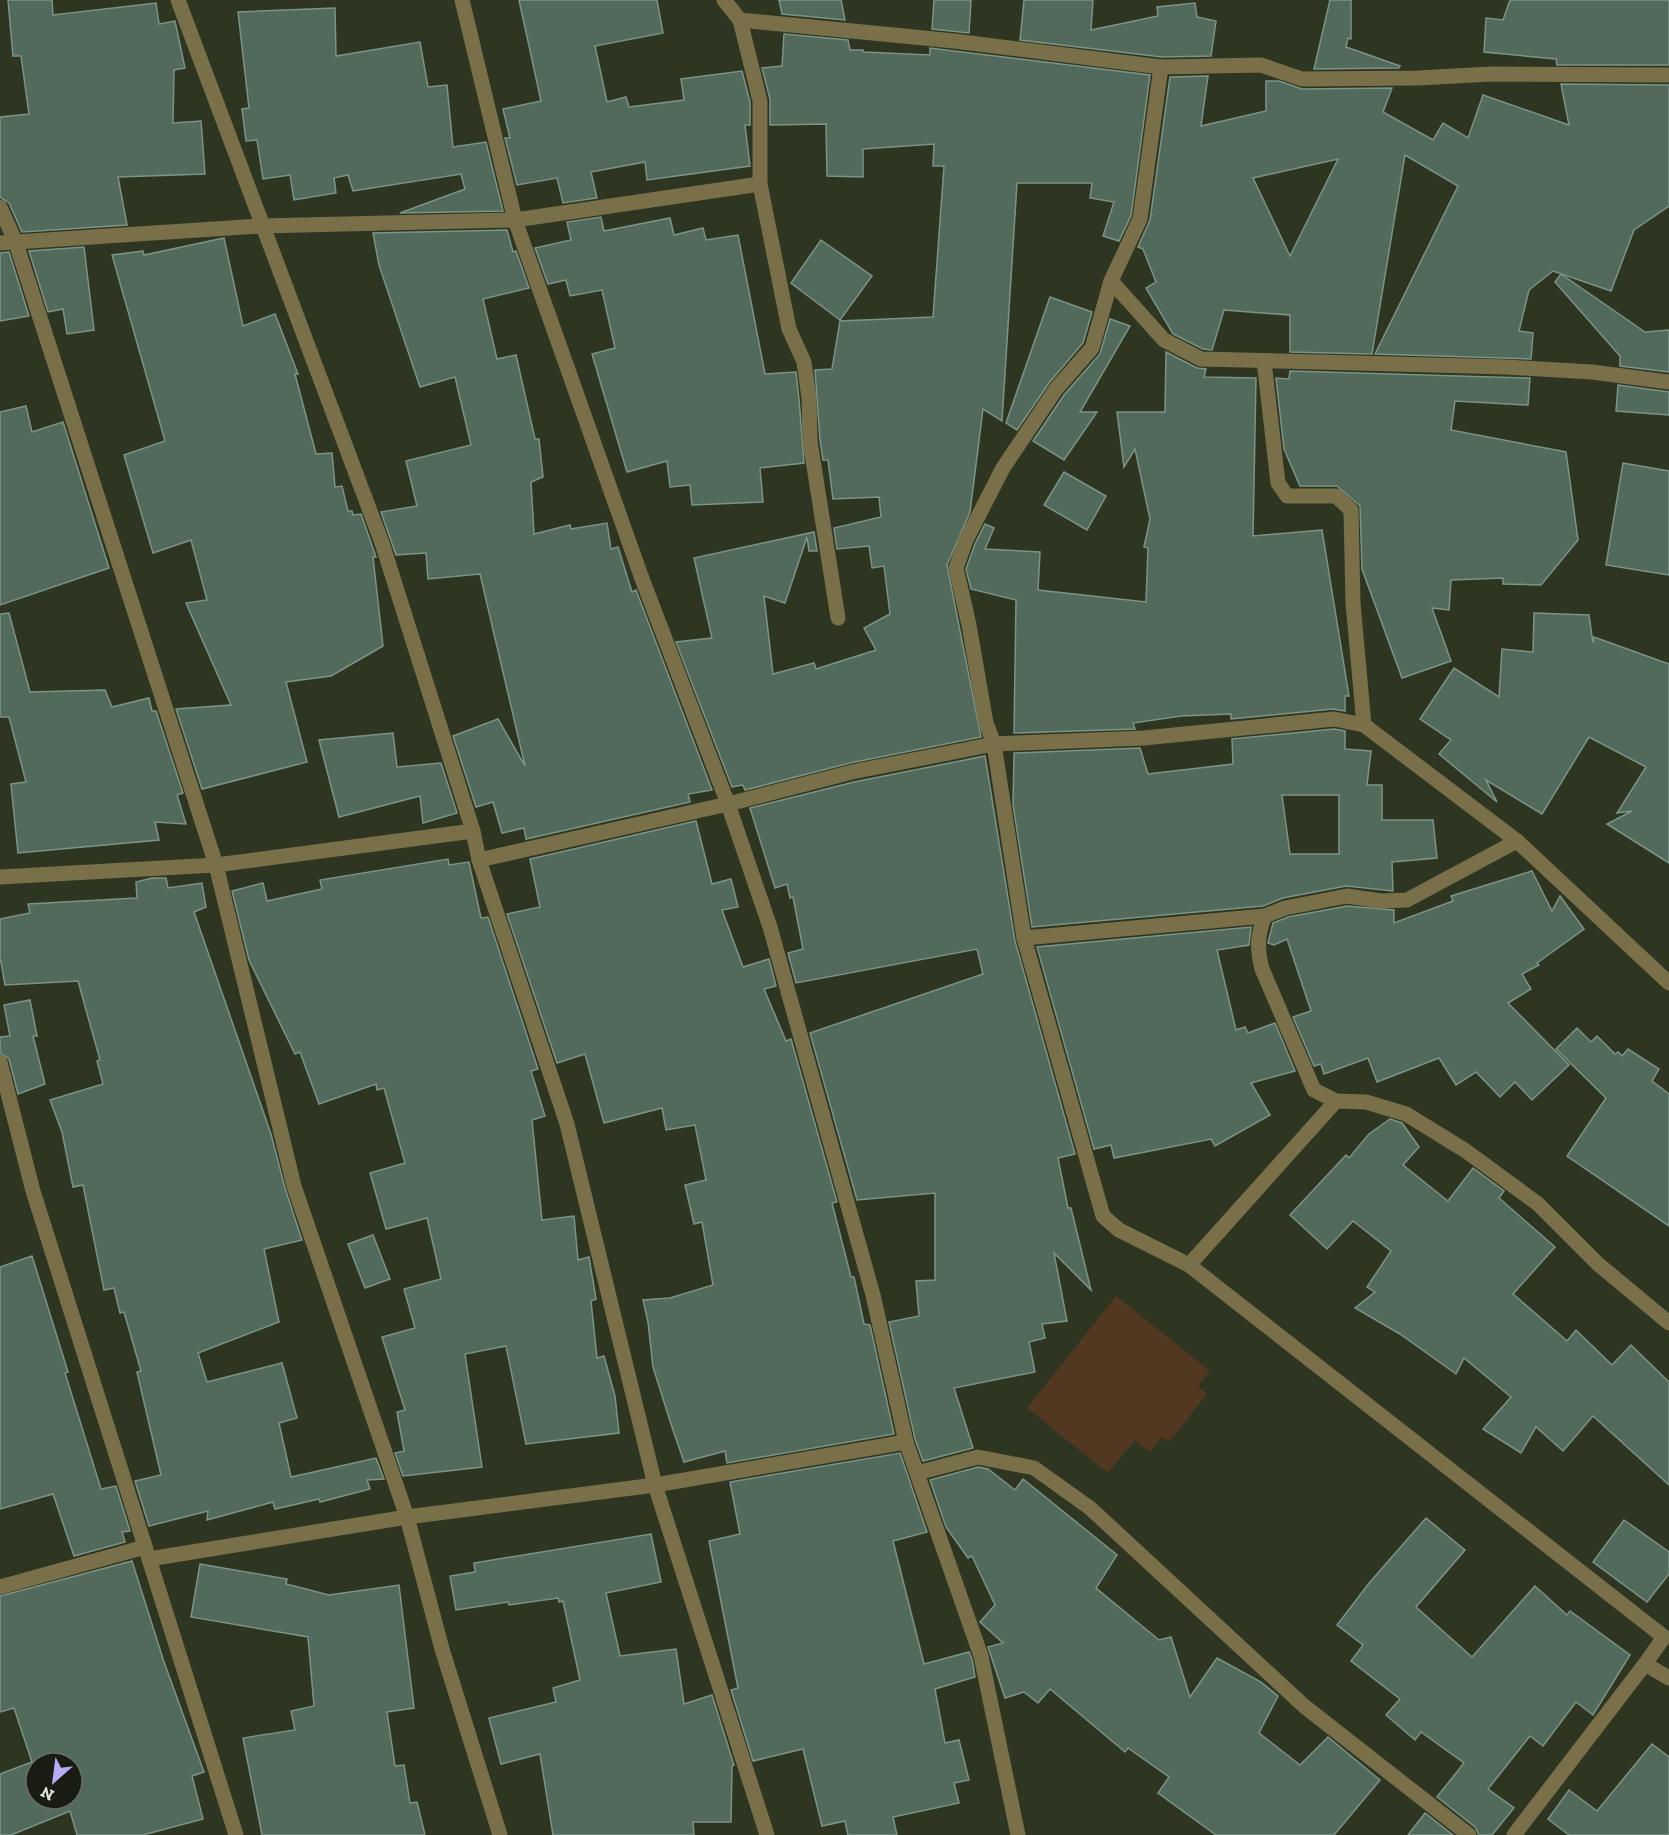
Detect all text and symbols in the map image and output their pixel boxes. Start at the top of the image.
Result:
north arrow [24,1751,84,1811]
text: N [37,1783,57,1805]

